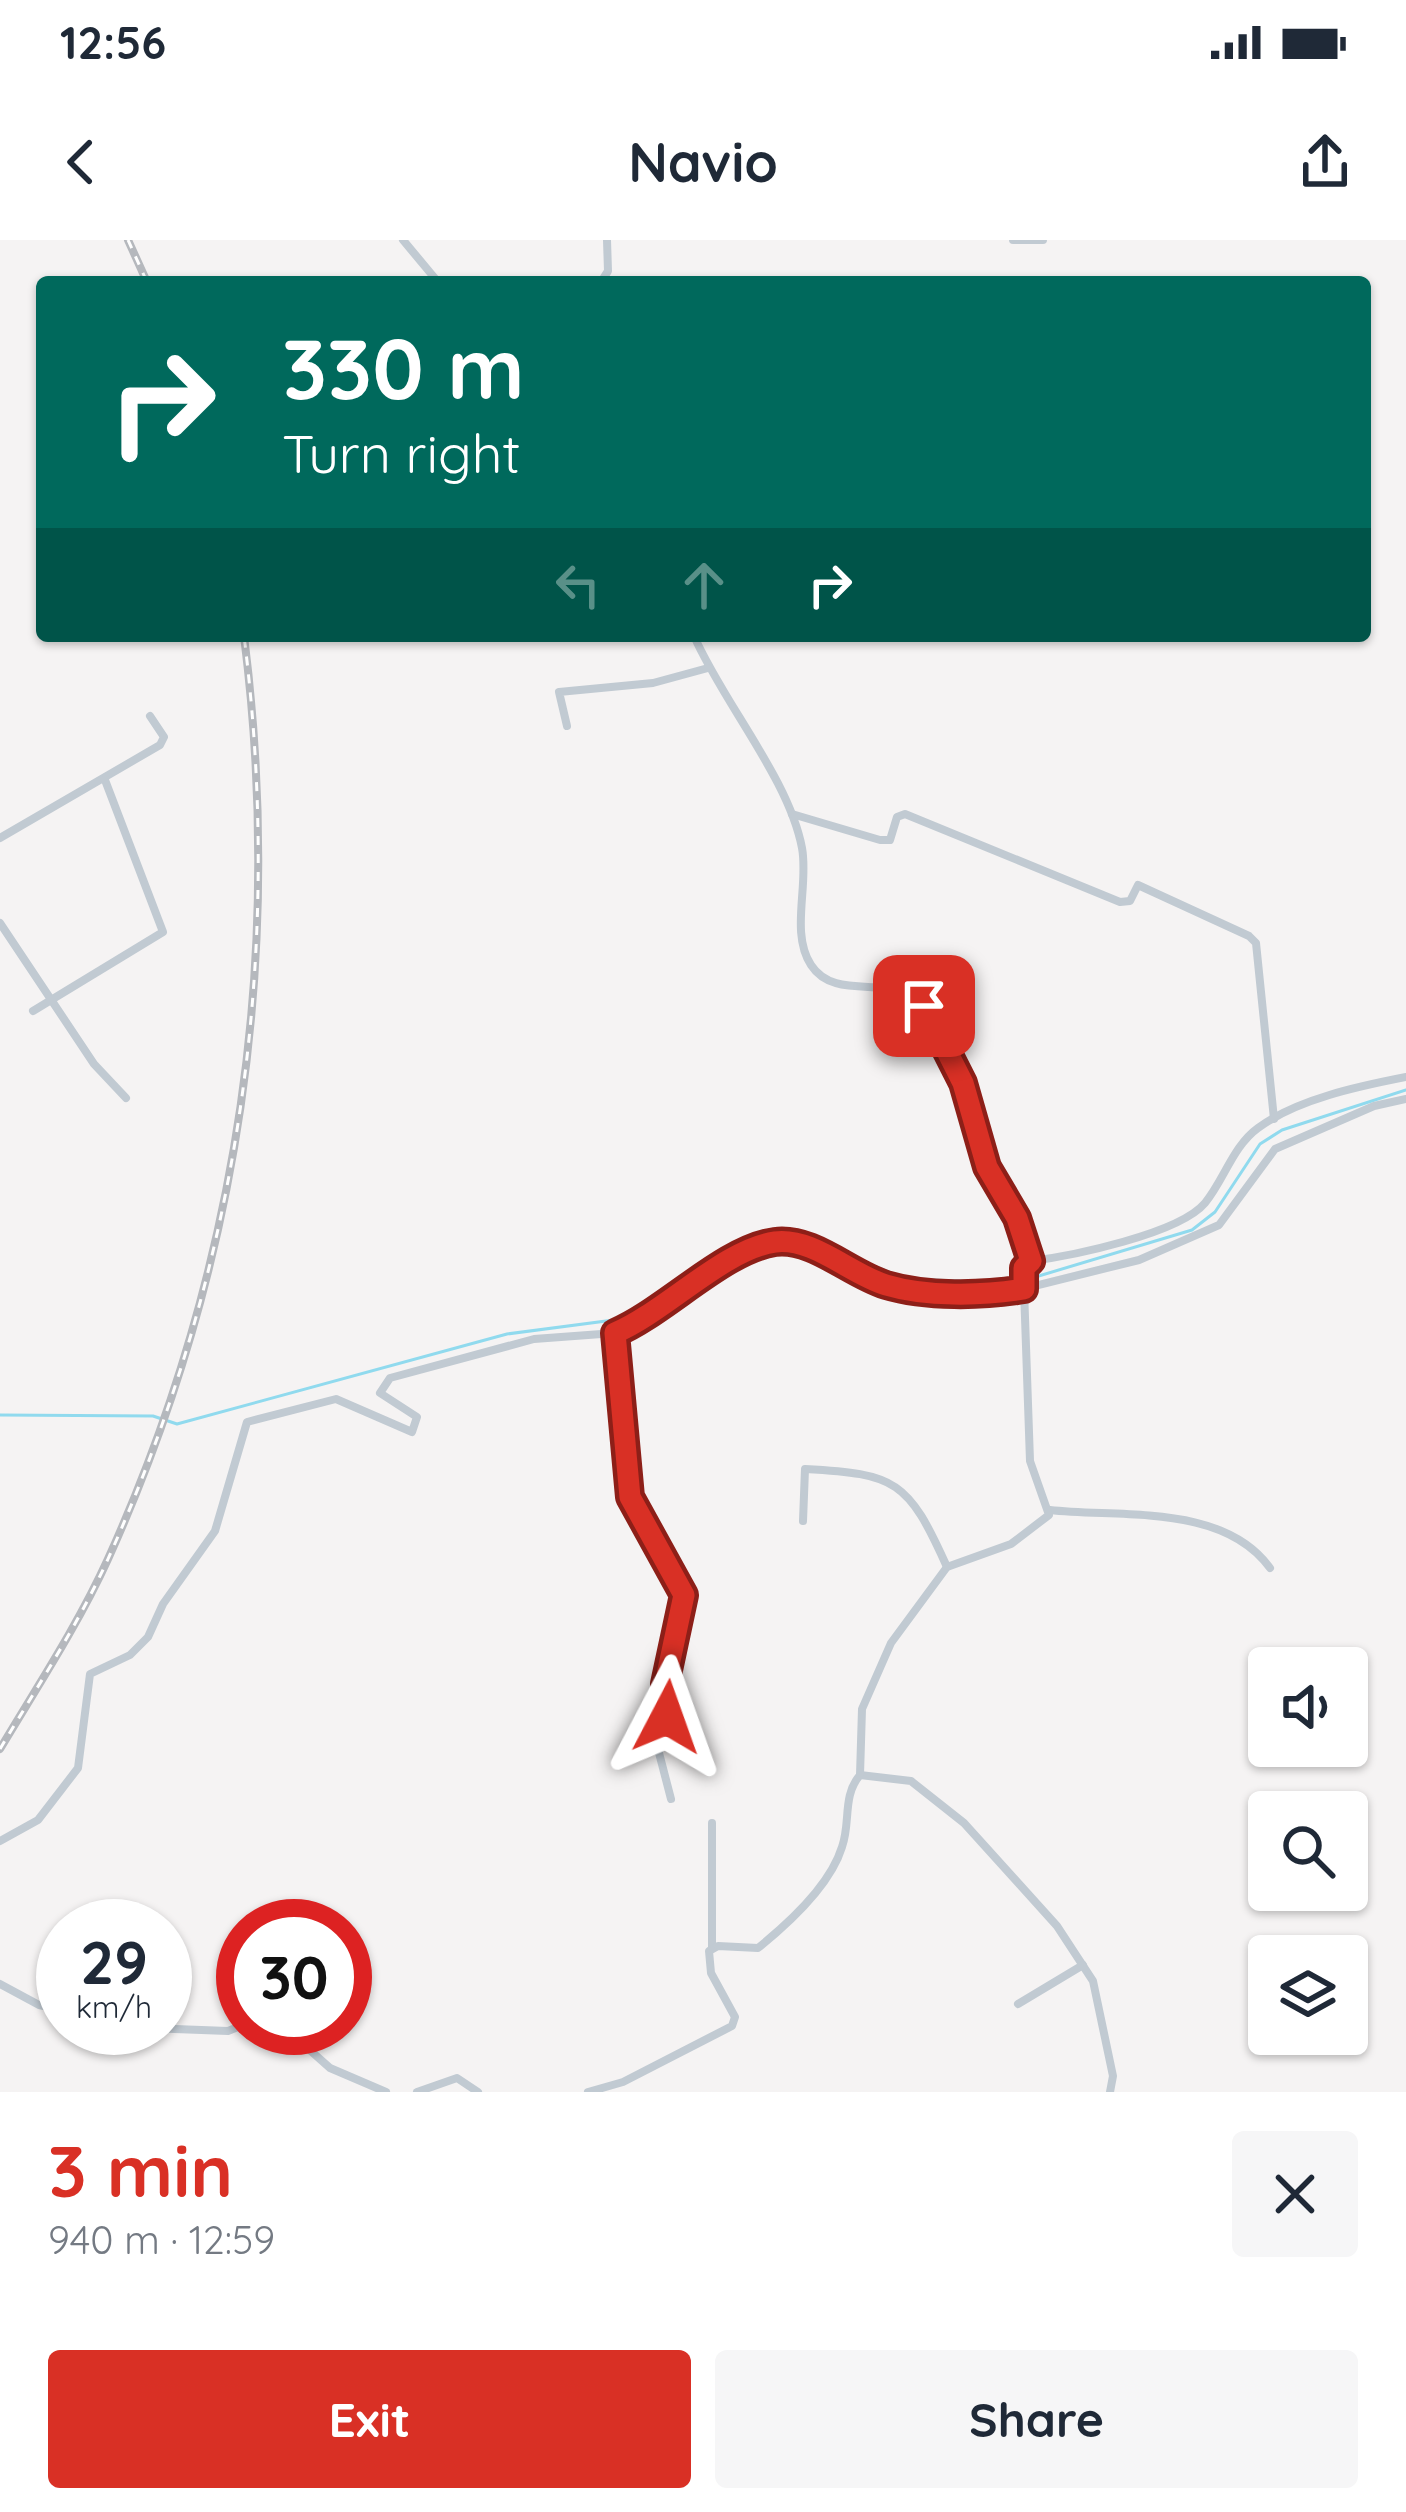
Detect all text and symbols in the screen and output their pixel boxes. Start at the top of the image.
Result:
text: 12:56 [60,14,166,70]
text: Navio [628,128,778,196]
icon: back [48,129,114,195]
icon: share [1292,129,1358,195]
text: 330 m [282,315,525,420]
icon: right [84,324,240,480]
text: Turn right [282,419,521,487]
icon: left [545,552,611,618]
icon: ahead [671,552,737,618]
icon: right [797,552,863,618]
pin [873,955,975,1057]
icon: arrive [891,973,957,1039]
map controls [1248,1647,1368,2055]
button: sound [1248,1647,1368,1767]
position arrow [604,1654,730,1780]
button: search [1248,1791,1368,1911]
speed limit sign: 30 [216,1899,372,2055]
text: 29 [80,1924,148,1999]
button: layers [1248,1935,1368,2055]
text: km/h [76,1988,152,2026]
text: 3 min [48,2125,233,2215]
button: close [1232,2131,1358,2257]
text: 940 m · 12:59 [48,2215,275,2264]
button: Exit [48,2350,691,2488]
button: Share [715,2350,1358,2488]

